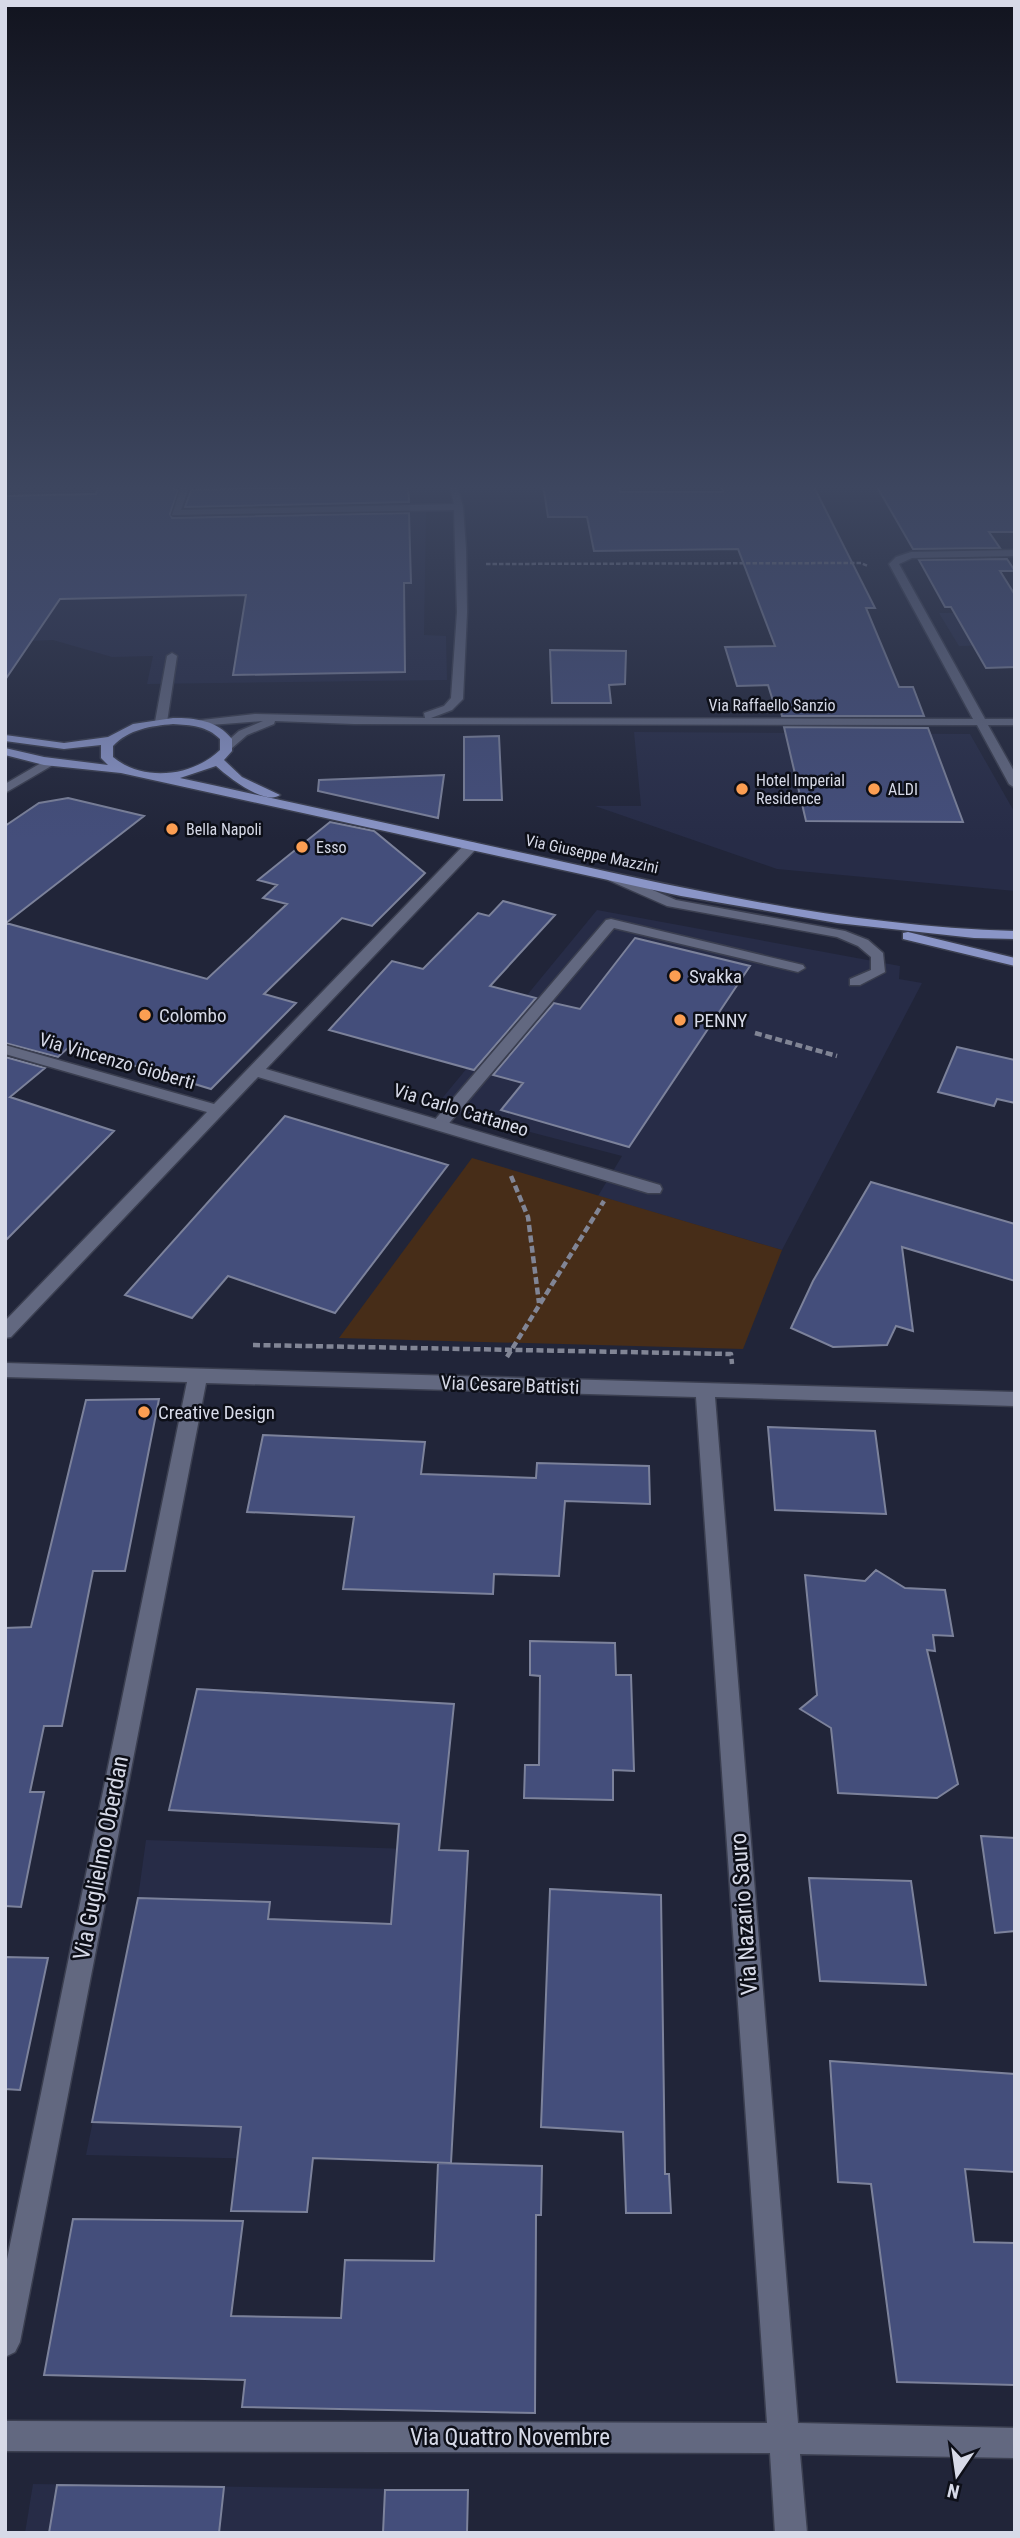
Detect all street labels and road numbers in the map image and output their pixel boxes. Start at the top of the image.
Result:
street label: Via Raffaello Sanzio [709,696,835,715]
street label: Via Giuseppe Mazzini [524,831,660,877]
street label: Via Vincenzo Gioberti [36,1028,198,1094]
street label: Via Carlo Cattaneo [391,1078,531,1142]
street label: Via Cesare Battisti [440,1371,580,1399]
street label: Via Guglielmo Oberdan [68,1754,134,1962]
street label: Via Nazario Sauro [725,1832,763,1996]
street label: Via Quattro Novembre [410,2424,610,2451]

